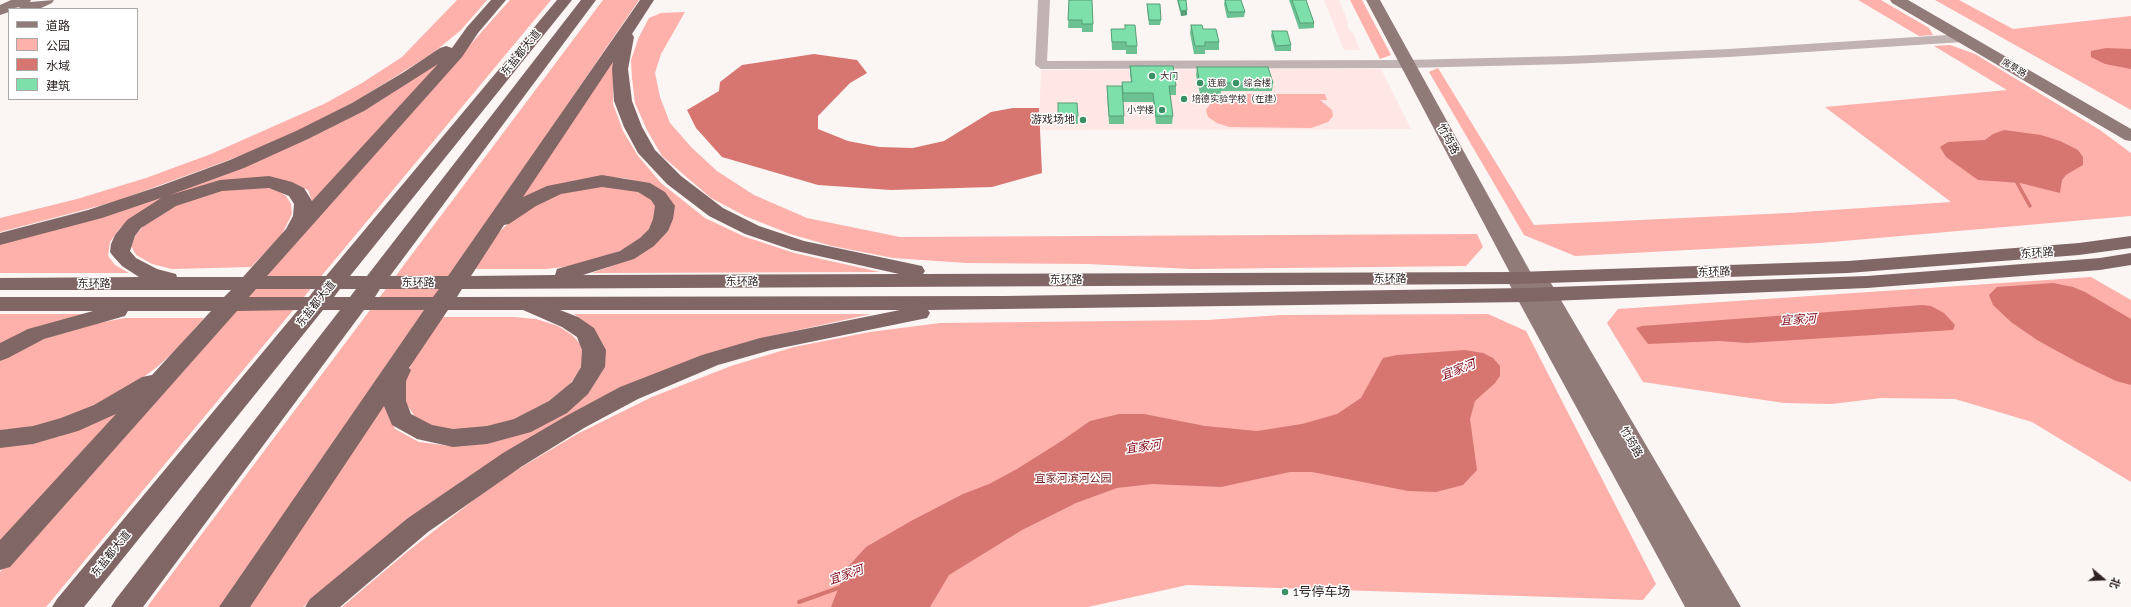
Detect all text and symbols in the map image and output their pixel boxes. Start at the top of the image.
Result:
legend [8,8,138,100]
text: 道路 [46,19,70,33]
street label: 东盐都大道 [499,27,543,79]
text: 公园 [46,39,70,53]
street label: 席草路 [2000,57,2028,79]
text: 水域 [46,59,70,73]
marker: 大门 [1147,71,1157,81]
place label: 大门 [1160,71,1178,81]
marker: 连廊 [1195,78,1205,88]
place label: 连廊 [1208,78,1226,88]
marker: 综合楼 [1231,78,1241,88]
place label: 综合楼 [1244,78,1271,88]
text: 建筑 [46,79,70,93]
marker: 培德实验学校（在建） [1179,94,1189,104]
place label: 培德实验学校（在建） [1192,94,1282,104]
place label: 小学楼 [1127,105,1154,115]
marker: 小学楼 [1157,105,1167,115]
place label: 游戏场地 [1031,113,1075,127]
marker: 游戏场地 [1078,115,1088,125]
street label: 竹筠路 [1434,121,1462,157]
street label: 东环路 [2020,245,2054,261]
street label: 东环路 [1697,265,1731,279]
street label: 东环路 [1374,272,1406,286]
street label: 东环路 [1050,273,1082,287]
street label: 东环路 [726,275,758,289]
street label: 东环路 [402,276,434,290]
street label: 东环路 [78,277,110,291]
street label: 东盐都大道 [294,278,338,330]
water label: 宜家河 [1780,312,1816,328]
water label: 宜家河 [1439,357,1477,383]
street label: 竹筠路 [1617,424,1645,460]
water label: 宜家河 [1124,437,1162,457]
park label: 宜家河滨河公园 [1035,472,1111,486]
street label: 东盐都大道 [89,528,133,580]
north arrow [2083,559,2123,599]
water label: 宜家河 [827,562,865,588]
text: 北 [2107,576,2123,590]
place label: 1号停车场 [1293,584,1351,600]
marker: 1号停车场 [1280,587,1290,597]

